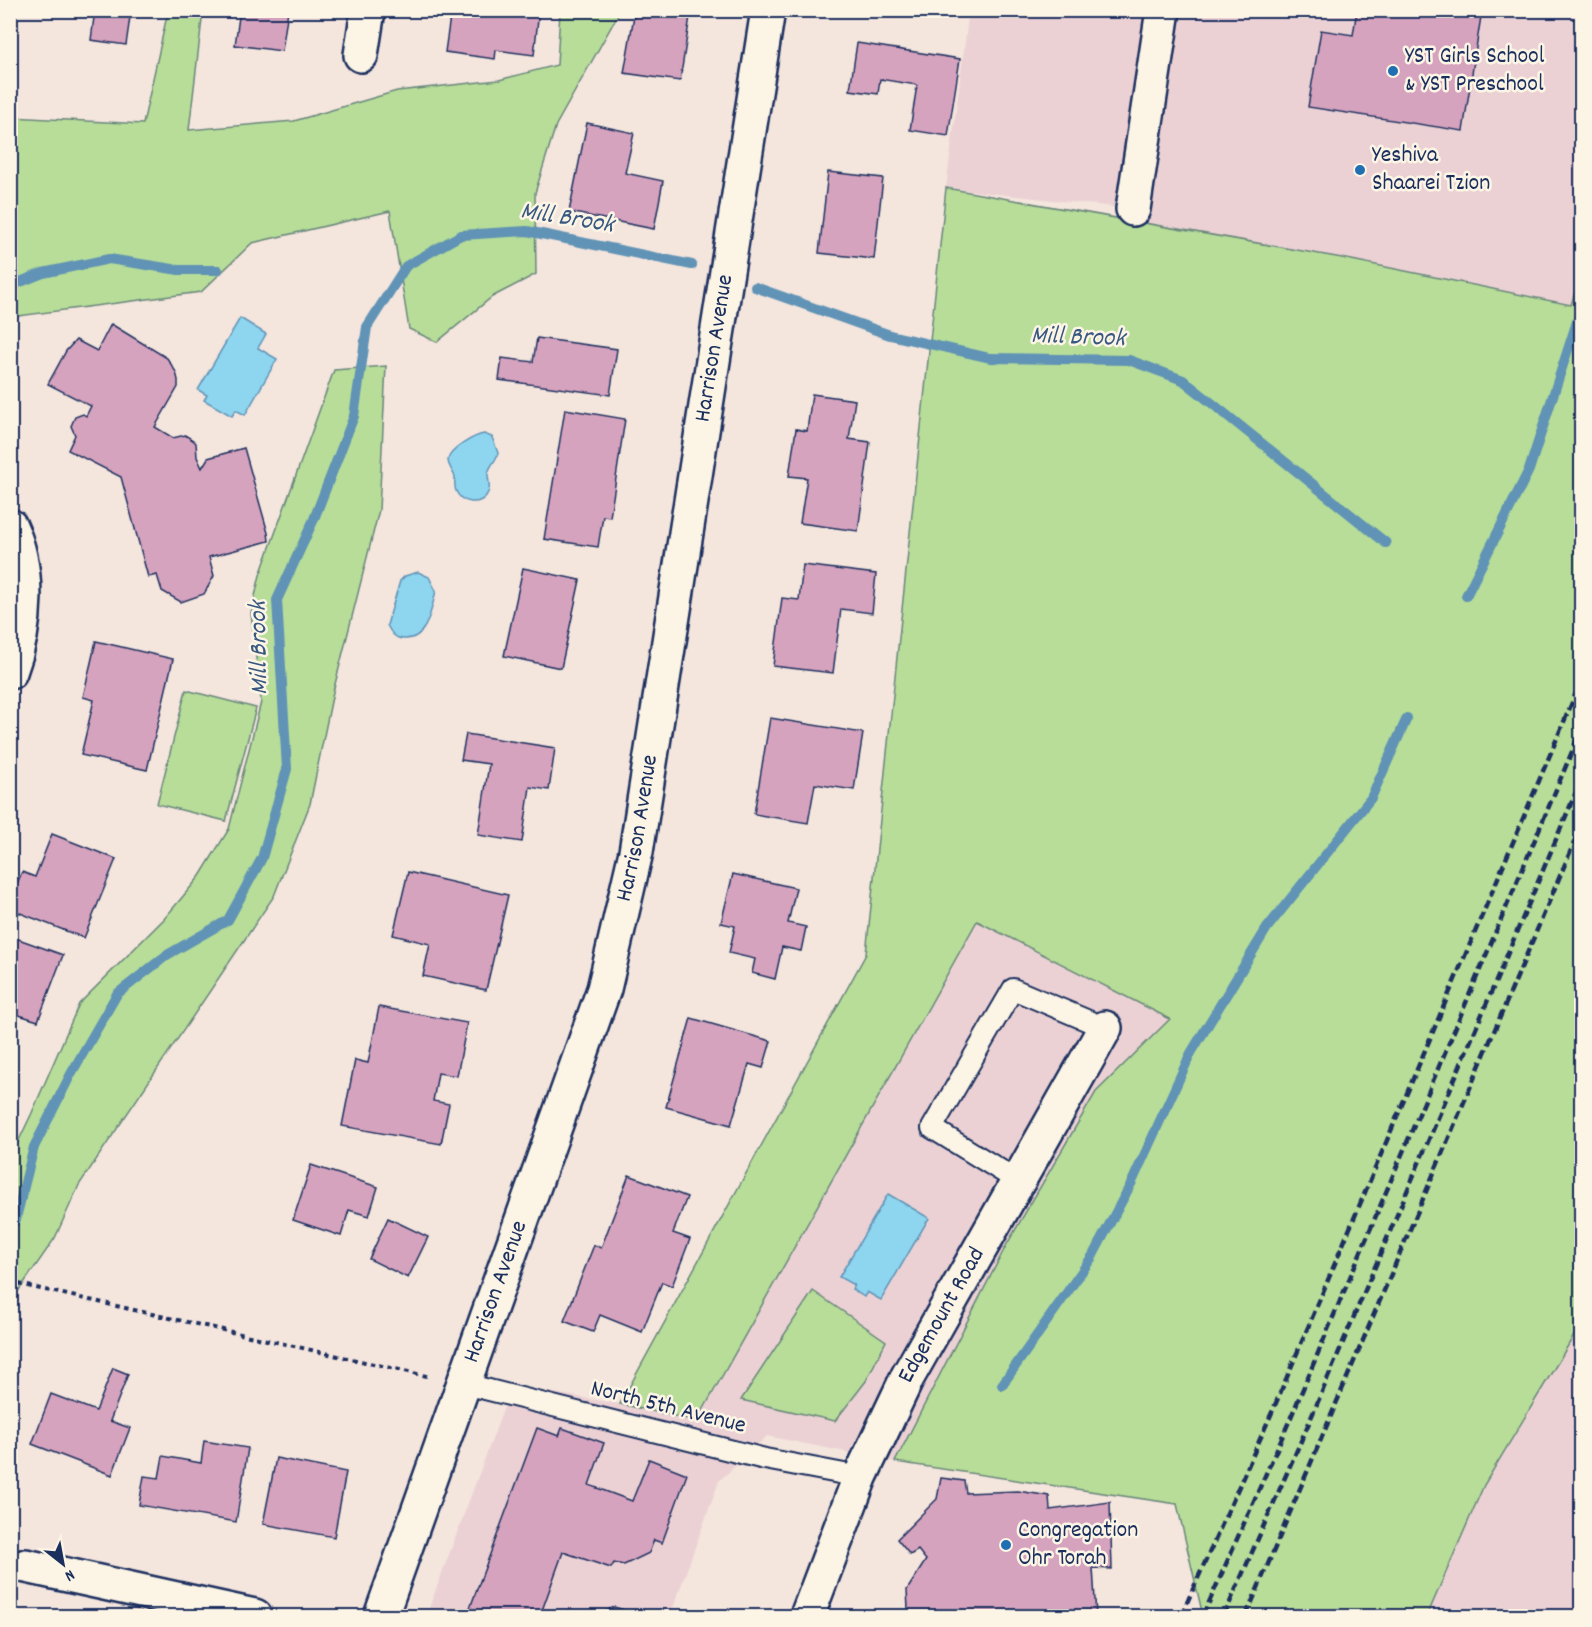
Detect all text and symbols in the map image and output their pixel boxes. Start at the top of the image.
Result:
place label: YST Girls School & YST Preschool [1405,40,1545,102]
marker: YST Girls School & YST Preschool [1386,64,1400,78]
place label: Yeshiva Shaarei Tzion [1372,139,1490,201]
marker: Yeshiva Shaarei Tzion [1353,163,1367,177]
water label: Mill Brook [518,193,619,245]
street label: Harrison Avenue [687,272,743,424]
water label: Mill Brook [1030,318,1128,358]
water label: Mill Brook [241,598,279,695]
street label: Harrison Avenue [608,752,668,905]
street label: Harrison Avenue [455,1216,537,1368]
street label: Edgemount Road [890,1241,994,1389]
street label: North 5th Avenue [587,1372,749,1444]
place label: Congregation Ohr Torah [1018,1514,1138,1576]
north arrow [33,1534,93,1594]
marker: Congregation Ohr Torah [999,1538,1013,1552]
text: N [60,1563,79,1587]

